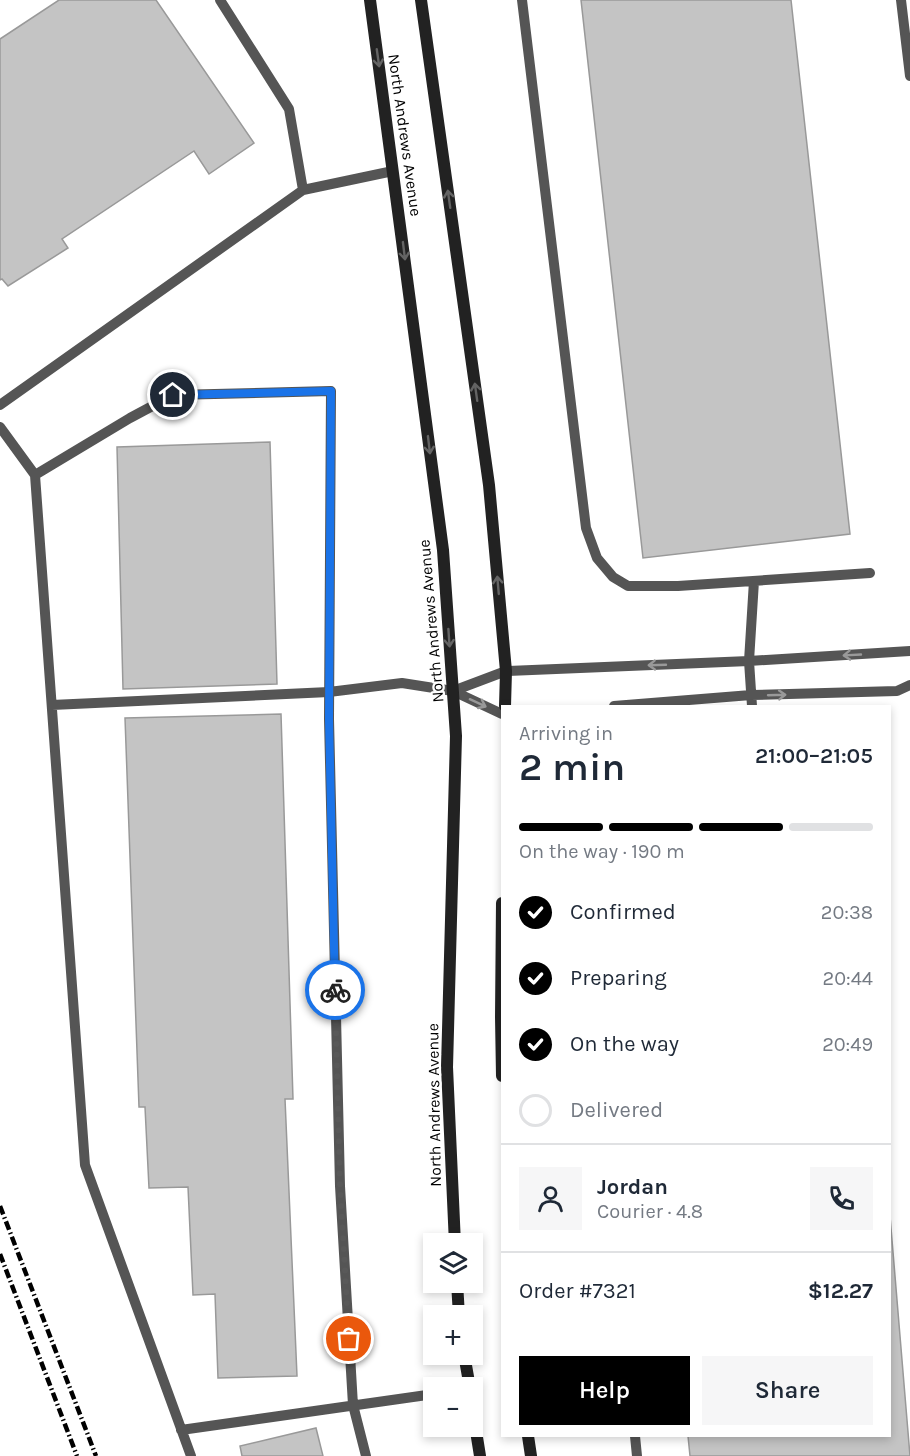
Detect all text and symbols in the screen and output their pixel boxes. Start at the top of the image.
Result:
one-way arrow [373,48,384,67]
street label: North Andrews Avenue [384,53,426,217]
one-way arrow [443,189,454,209]
one-way arrow [399,241,410,261]
pin [147,369,198,420]
icon: home [156,378,189,411]
one-way arrow [470,382,481,402]
one-way arrow [424,434,435,454]
street label: North Andrews Avenue [414,539,448,703]
one-way arrow [492,576,503,596]
one-way arrow [444,628,455,648]
one-way arrow [842,650,862,661]
one-way arrow [647,659,667,670]
one-way arrow [766,689,786,700]
one-way arrow [468,697,486,709]
text: Arriving in [519,722,613,745]
text: 21:00–21:05 [755,743,873,769]
text: 2 min [519,744,625,790]
text: On the way · 190 m [519,840,685,863]
icon: check [519,896,552,929]
text: Confirmed [570,899,676,925]
text: 20:38 [821,901,873,924]
courier [305,960,365,1020]
icon: check [519,962,552,995]
text: Preparing [570,965,667,991]
text: 20:44 [823,967,873,990]
icon: bike [319,974,352,1007]
street label: North Andrews Avenue [423,1023,445,1187]
icon: check [519,1028,552,1061]
text: On the way [570,1031,679,1057]
text: 20:49 [822,1033,873,1056]
text: Delivered [570,1097,663,1123]
button: person [519,1167,582,1230]
button: phone [810,1167,873,1230]
text: Jordan [597,1174,668,1200]
text: Courier · 4.8 [597,1200,703,1223]
map controls [423,1233,483,1437]
button: layers [423,1233,483,1293]
text: Order #7321 [519,1278,636,1304]
text: $12.27 [808,1278,873,1304]
button: + [423,1305,483,1365]
pin [323,1313,374,1364]
icon: bag [332,1322,365,1355]
button: Help [519,1356,690,1425]
button: Share [702,1356,873,1425]
button: − [423,1377,483,1437]

